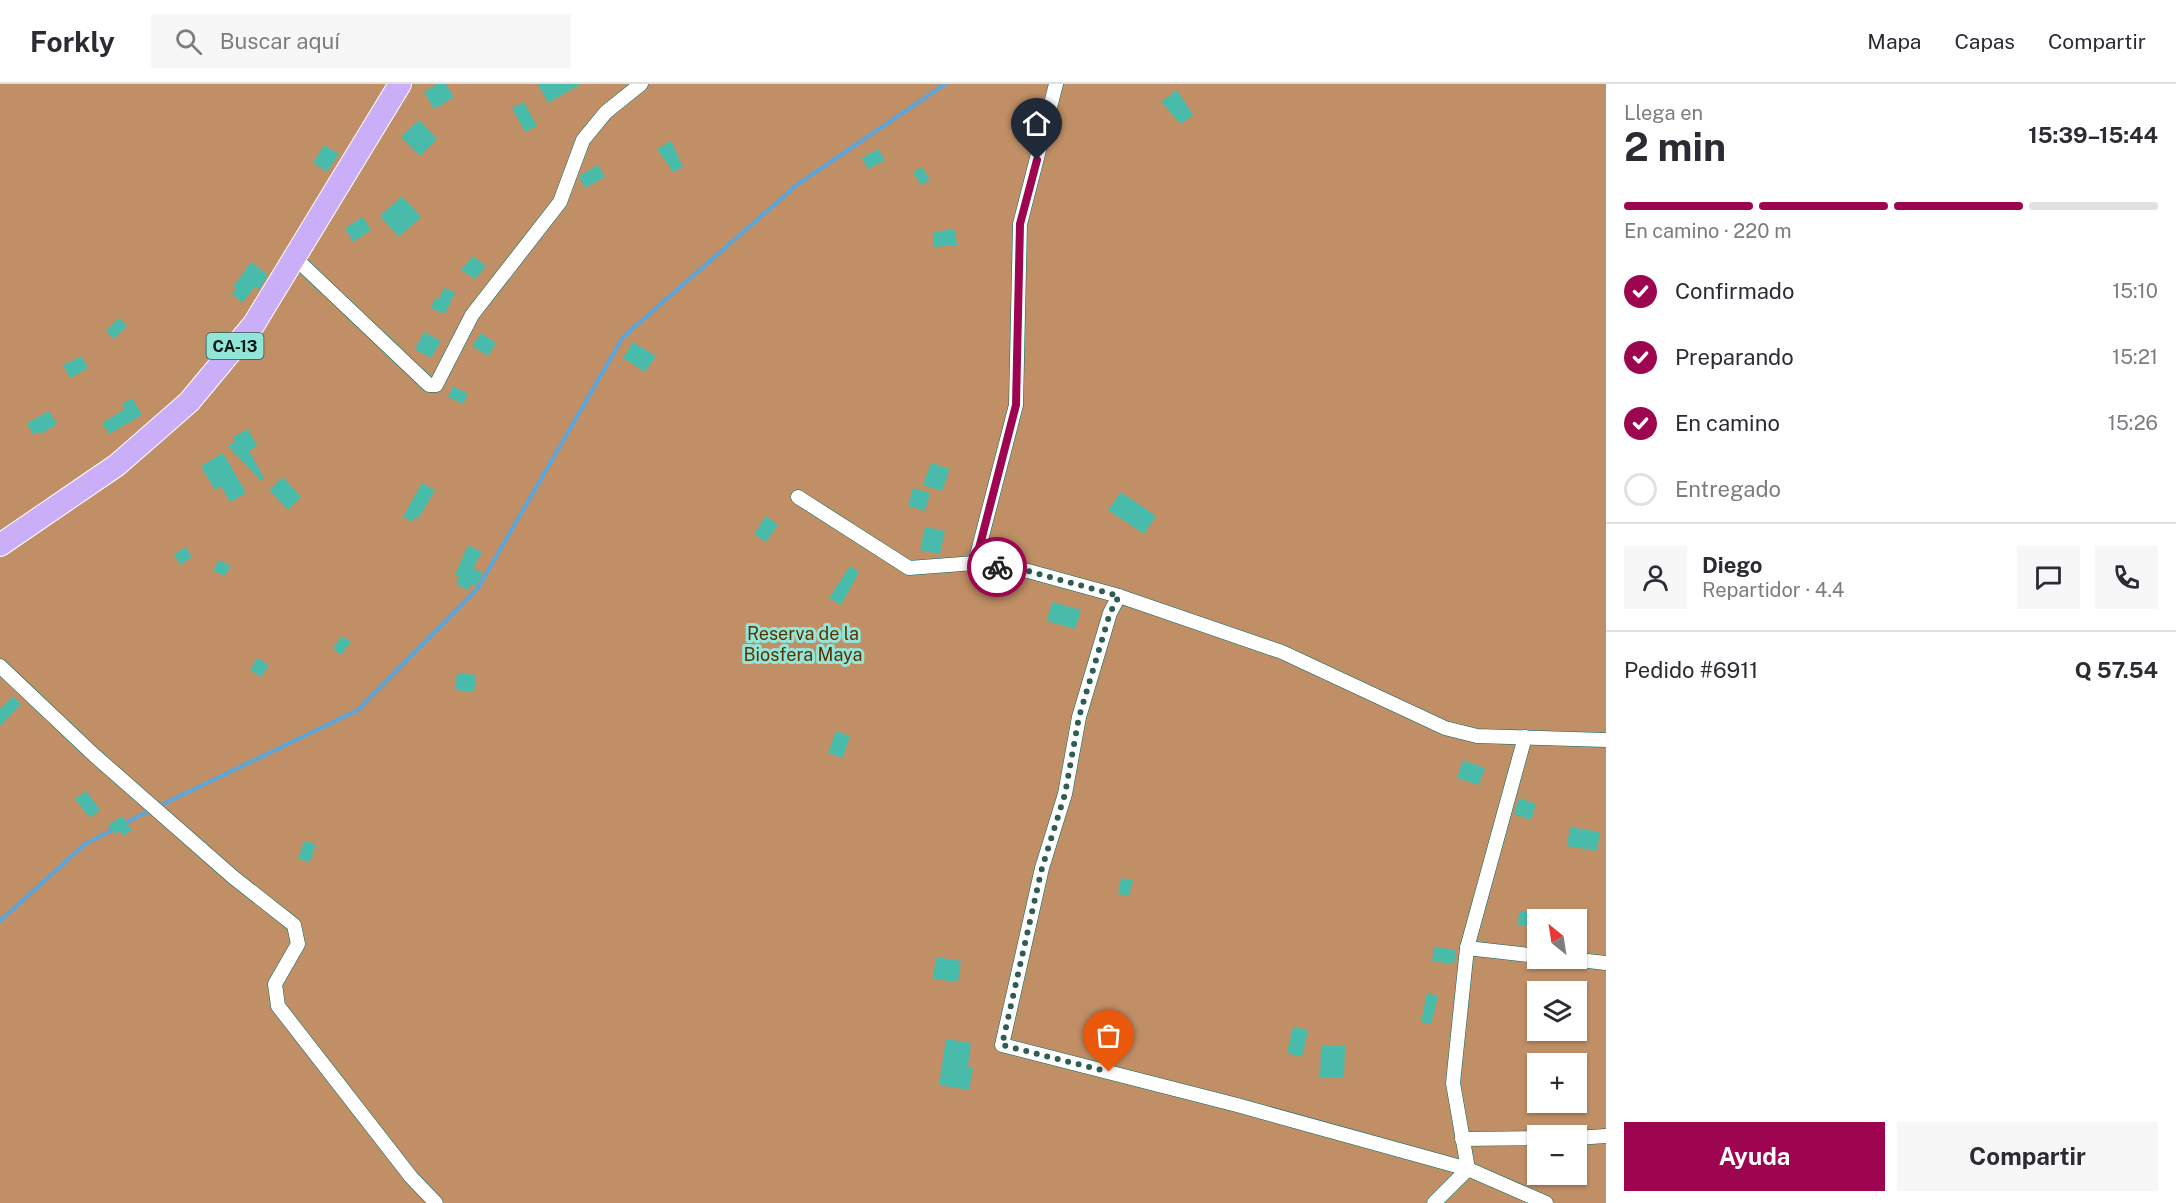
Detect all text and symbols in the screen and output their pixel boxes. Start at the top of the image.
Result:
search box [151,14,571,68]
text: Forkly [30,25,115,58]
icon: search [172,25,205,58]
text: Buscar aquí [220,28,340,54]
text: Mapa [1867,29,1921,54]
text: Capas [1954,29,2015,54]
text: Compartir [2048,29,2146,54]
pin [1011,98,1062,160]
text: Llega en [1624,101,1703,125]
icon: home [1020,107,1053,140]
text: 15:39–15:44 [2028,122,2158,148]
text: 2 min [1624,124,1726,170]
text: En camino · 220 m [1624,219,1792,243]
icon: check [1624,275,1657,308]
text: Confirmado [1675,278,1794,304]
text: 15:10 [2112,279,2158,303]
road number: CA-13 [206,333,264,359]
icon: check [1624,341,1657,374]
text: Preparando [1675,344,1794,370]
text: 15:21 [2112,345,2158,369]
icon: check [1624,407,1657,440]
text: En camino [1675,410,1780,436]
text: 15:26 [2108,411,2158,435]
text: Entregado [1675,476,1781,502]
courier [967,537,1027,597]
button: person [1624,546,1687,609]
button: chat [2017,546,2080,609]
button: phone [2095,546,2158,609]
icon: bike [981,551,1014,584]
text: Diego [1702,552,1762,578]
text: Repartidor · 4.4 [1702,578,1844,602]
park label: Reserva de la Biosfera Maya [744,623,862,665]
text: Pedido #6911 [1624,657,1758,683]
text: Q 57.54 [2075,657,2158,683]
north arrow [1527,909,1587,969]
map controls [1527,909,1587,1185]
button: layers [1527,981,1587,1041]
pin [1083,1010,1134,1072]
icon: bag [1092,1019,1125,1052]
button: + [1527,1053,1587,1113]
button: Ayuda [1624,1122,1885,1191]
button: Compartir [1897,1122,2158,1191]
button: − [1527,1125,1587,1185]

